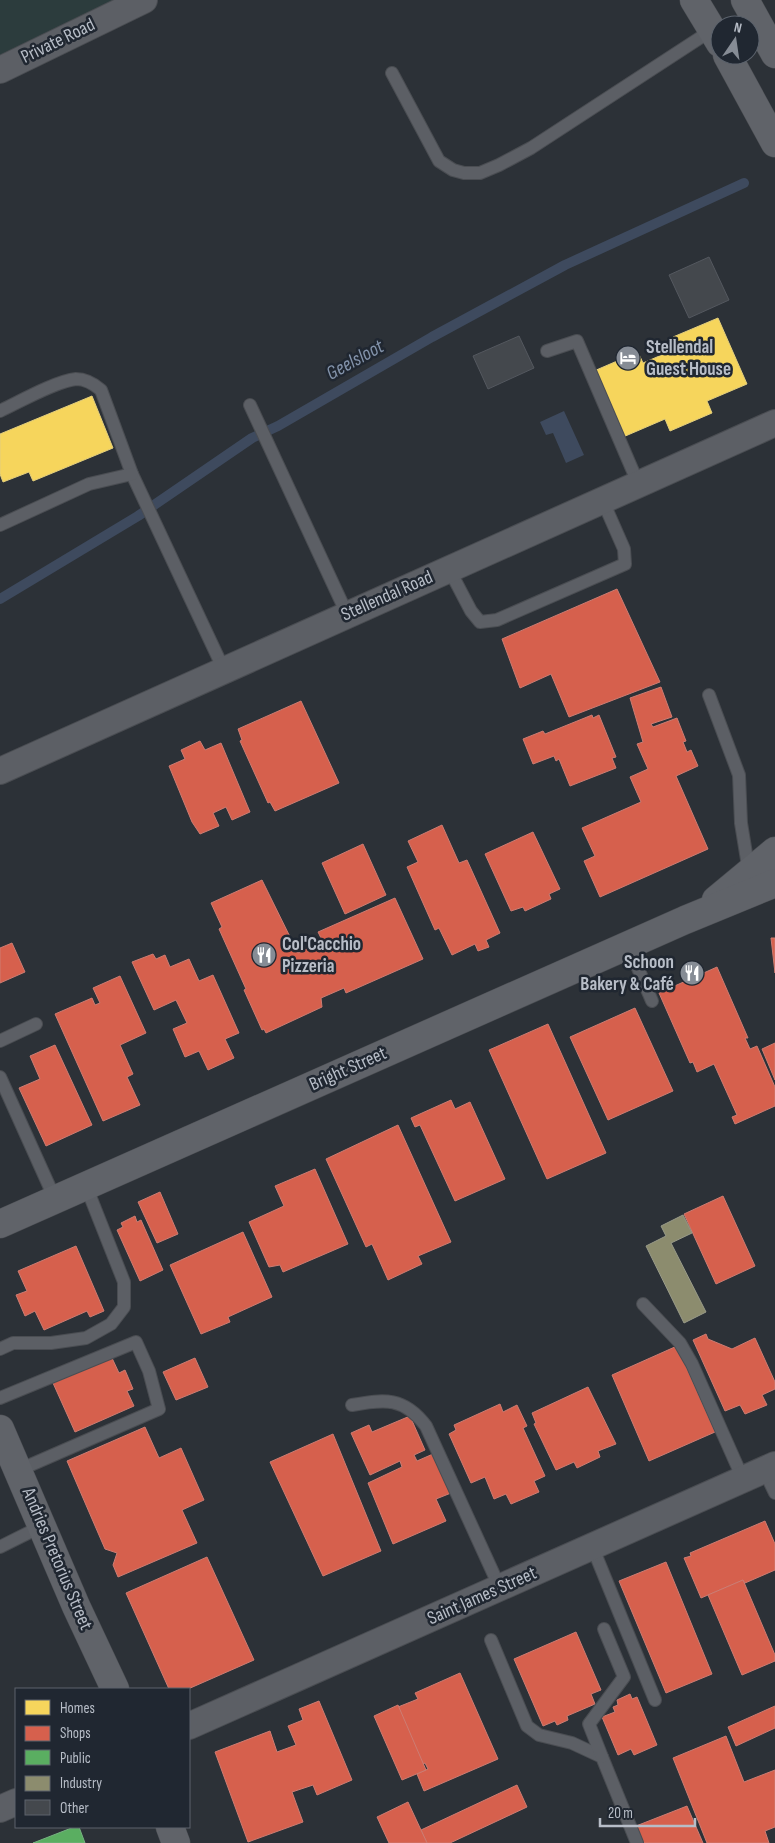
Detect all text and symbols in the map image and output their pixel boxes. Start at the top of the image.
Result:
street label: Private Road [17,13,99,69]
north arrow [710,15,760,65]
text: N [732,19,743,37]
water label: Geelsloot [322,334,389,386]
place label: Stellendal Guest House [646,336,731,381]
hotel icon: Stellendal Guest House [615,345,641,371]
street label: Stellendal Road [338,566,436,626]
place label: Col'Cacchio Pizzeria [282,933,361,978]
restaurant icon: Col'Cacchio Pizzeria [251,942,277,968]
place label: Schoon Bakery & Café [580,951,674,996]
restaurant icon: Schoon Bakery & Café [679,960,705,986]
street label: Bright Street [306,1042,390,1096]
street label: Andries Pretorius Street [16,1484,97,1634]
street label: Saint James Street [424,1562,540,1630]
legend [15,1688,190,1828]
text: Homes [60,1699,95,1718]
text: Shops [60,1724,91,1743]
text: Public [60,1749,91,1768]
text: Industry [60,1774,102,1793]
scale bar [600,1796,695,1828]
text: Other [60,1799,89,1818]
text: 20 m [608,1804,633,1823]

